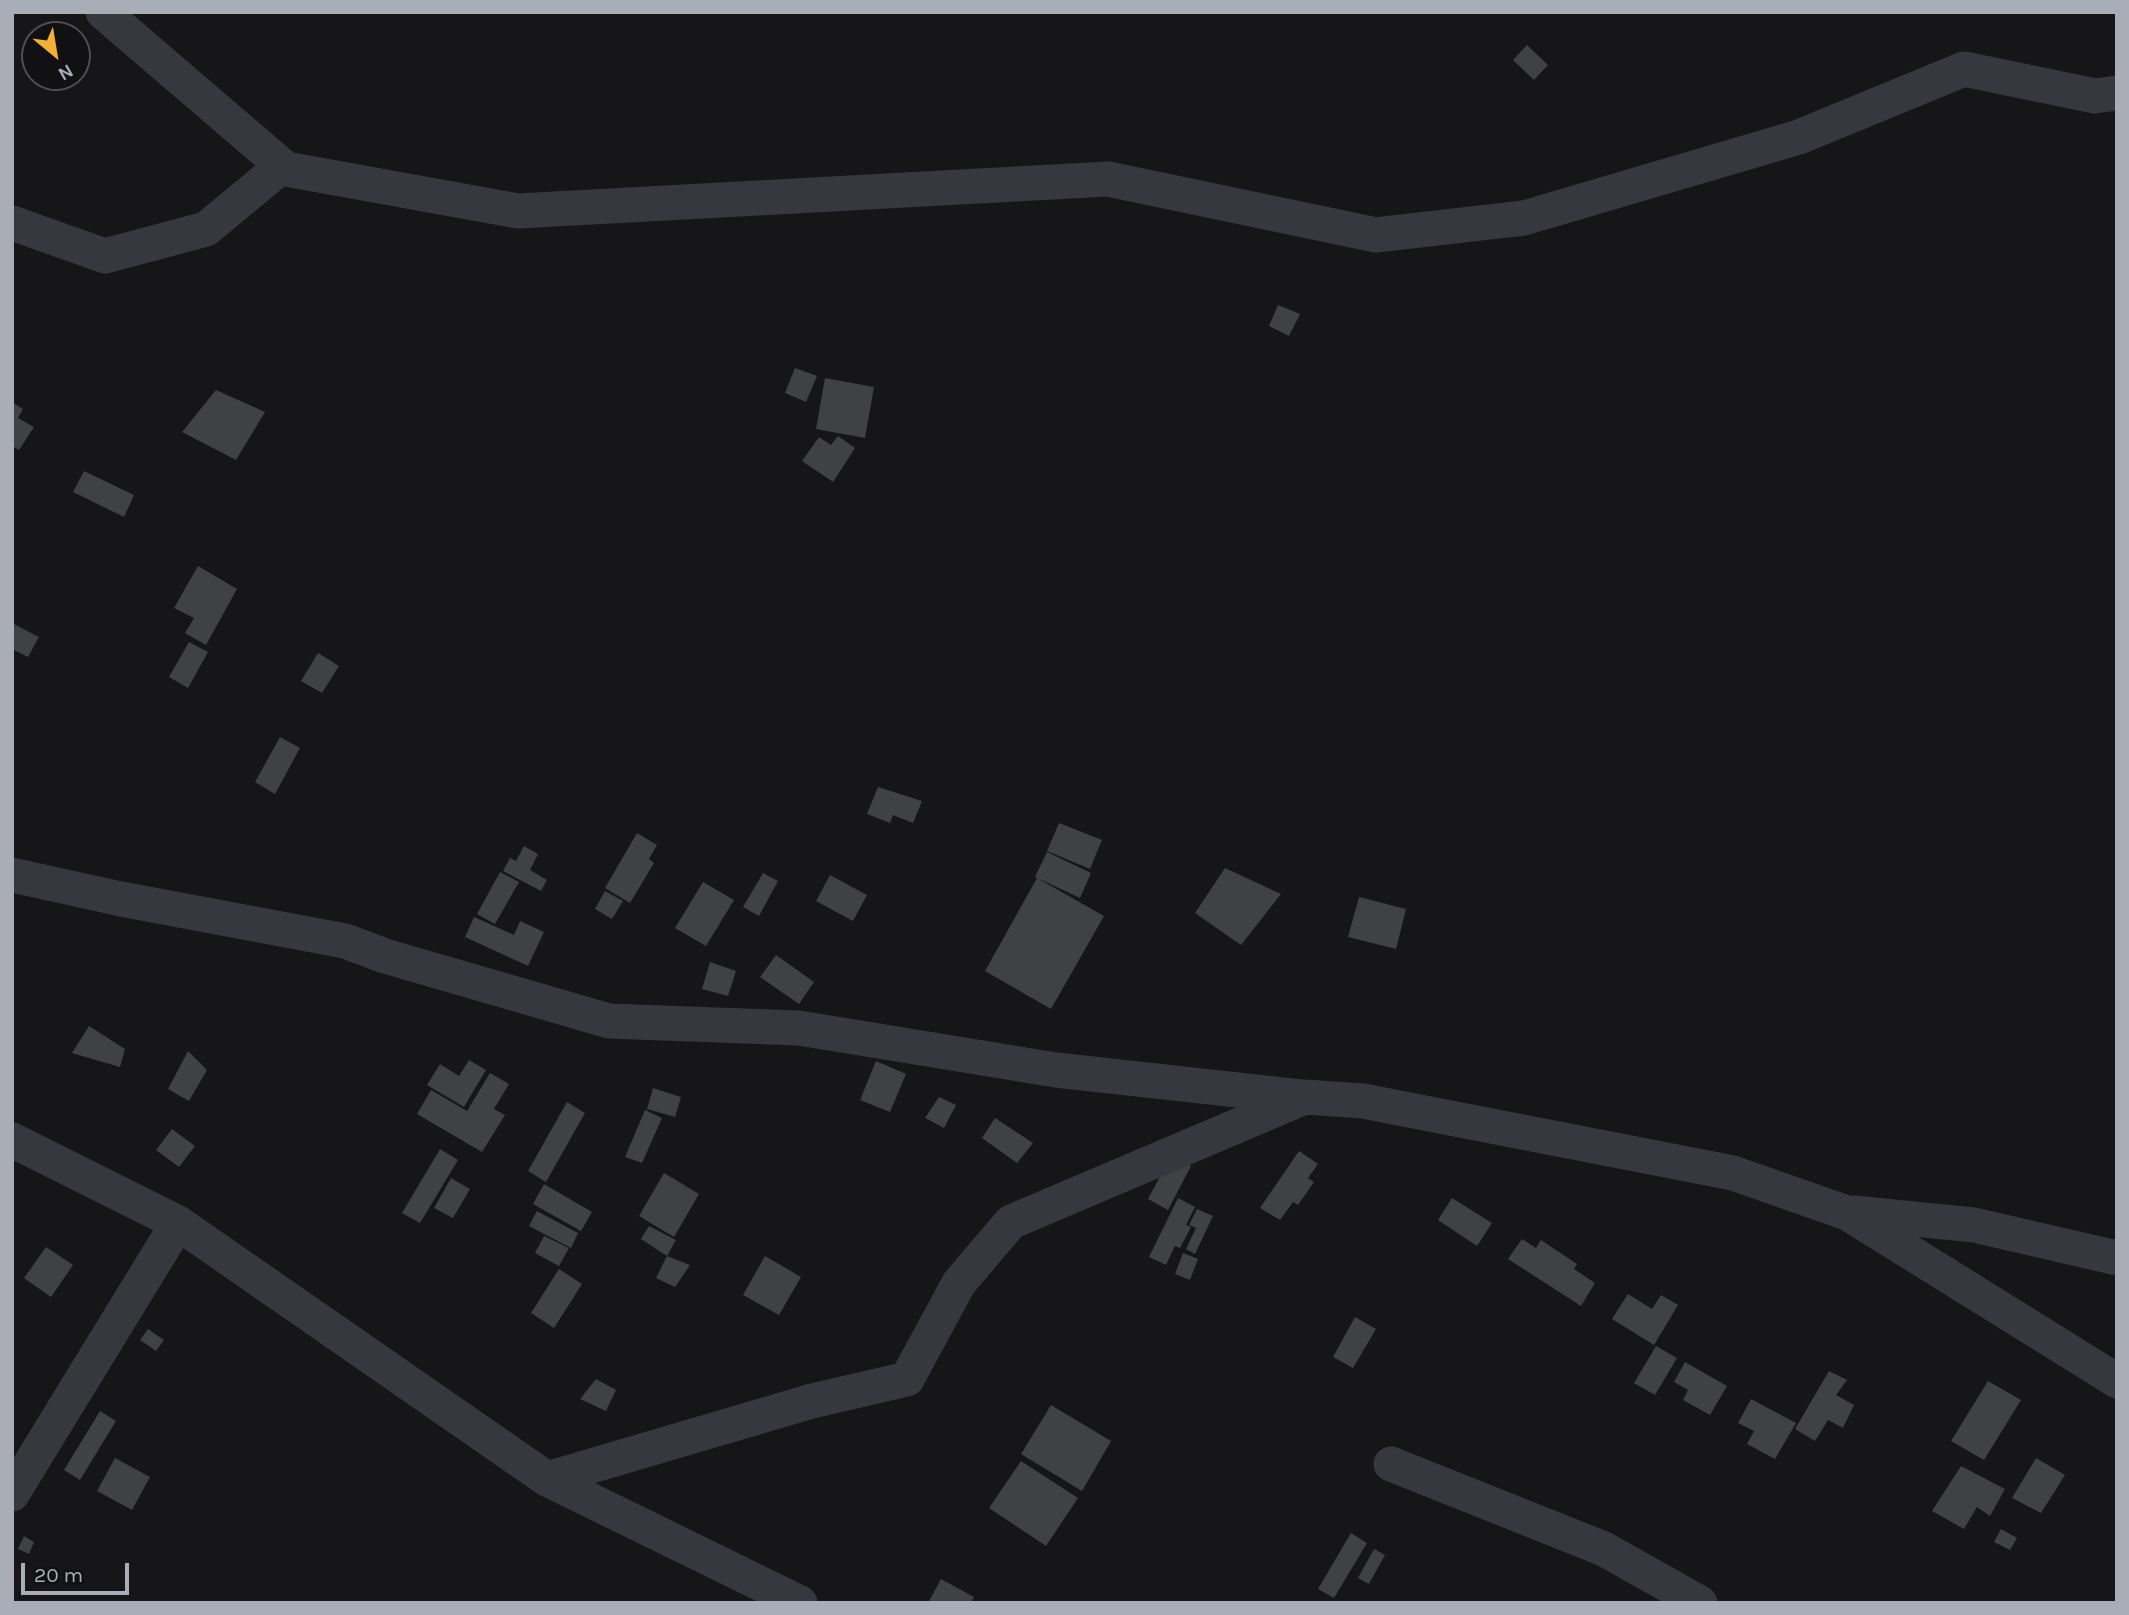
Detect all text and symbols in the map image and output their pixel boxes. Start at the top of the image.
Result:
north arrow [21,21,91,91]
text: N [54,60,77,85]
scale bar [24,1548,133,1592]
text: 20 m [34,1563,83,1587]

